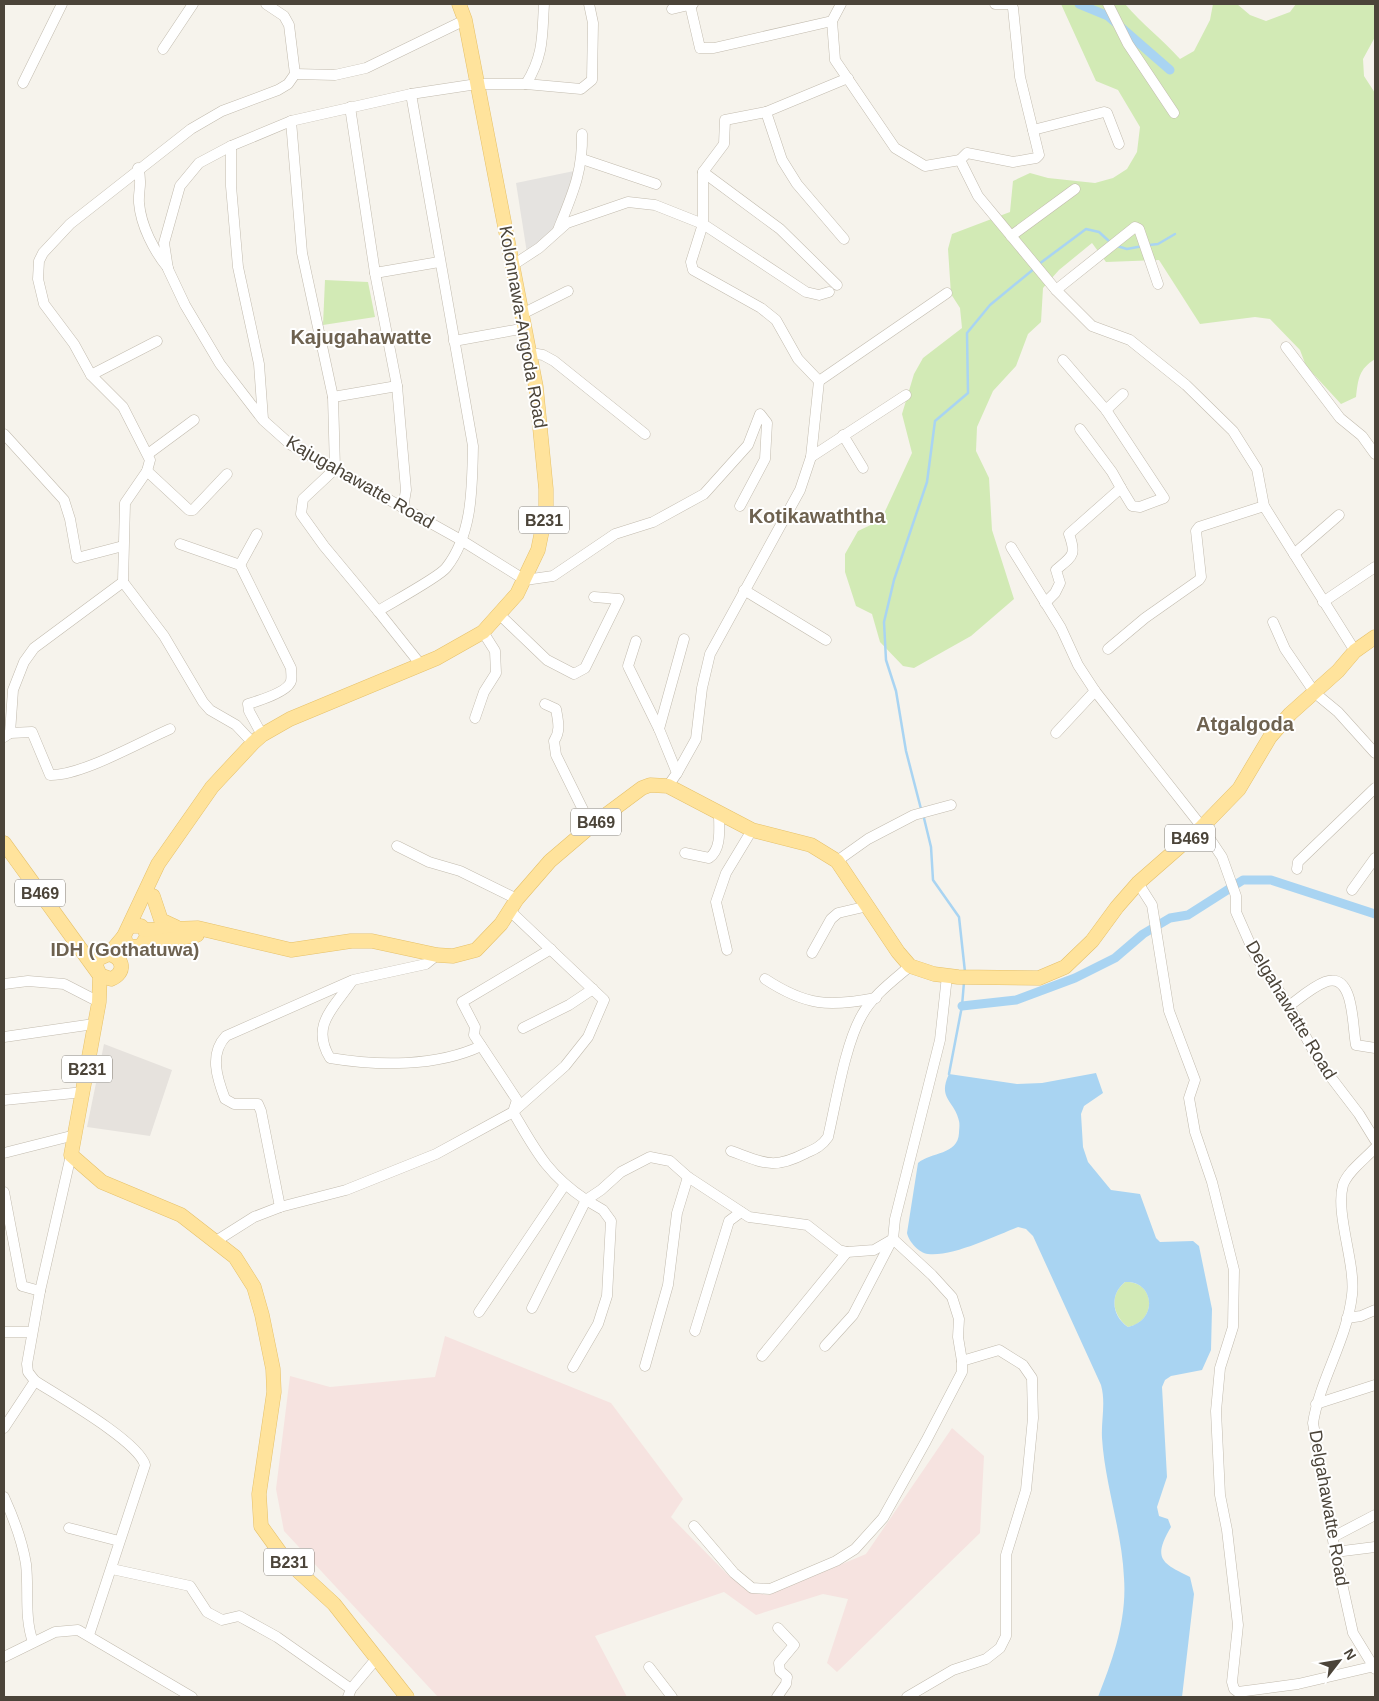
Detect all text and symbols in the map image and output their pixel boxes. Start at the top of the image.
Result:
street label: Kolonnawa-Angoda Road [495,224,551,430]
district label: Kajugahawatte [290,326,432,348]
street label: Kajugahawatte Road [283,432,437,532]
district label: Kotikawaththa [749,505,886,527]
road number: B231 [519,506,569,534]
district label: Atgalgoda [1196,713,1295,735]
road number: B469 [571,809,621,836]
road number: B469 [1165,824,1215,851]
road number: B469 [15,880,65,906]
street label: Delgahawatte Road [1242,937,1340,1083]
district label: IDH (Gothatuwa) [51,939,199,960]
road number: B231 [62,1056,112,1082]
street label: Delgahawatte Road [1305,1428,1353,1588]
road number: B231 [264,1548,314,1575]
north arrow [1314,1636,1364,1686]
text: N [1341,1646,1360,1663]

